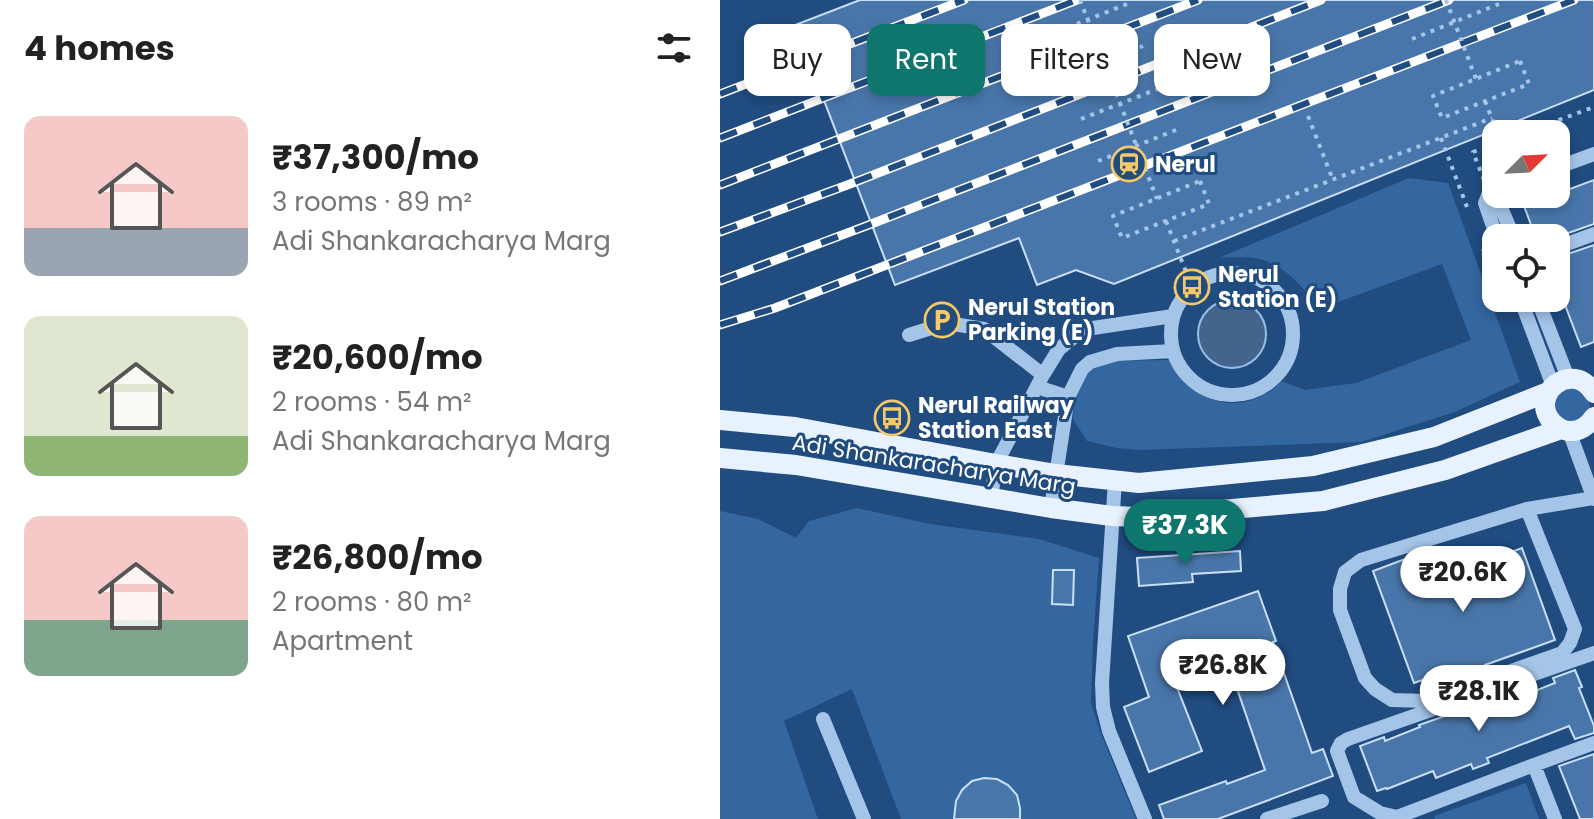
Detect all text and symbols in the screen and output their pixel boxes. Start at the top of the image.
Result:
text: 4 homes [24,24,175,72]
chip: Buy [744,24,851,96]
chip: Rent [867,24,985,96]
chip: Filters [1001,24,1138,96]
chip: New [1154,24,1270,96]
icon: filters [652,26,696,70]
north arrow [1482,120,1570,208]
map controls [1482,120,1570,312]
text: ₹37,300/mo [272,133,479,181]
station icon: Nerul [1110,145,1148,183]
icon: home [88,148,184,244]
place label: Nerul [1155,149,1216,180]
text: 3 rooms · 89 m² [272,184,472,220]
text: Adi Shankaracharya Marg [272,223,611,259]
button: locate [1482,224,1570,312]
place label: Nerul Station (E) [1218,259,1337,315]
bus stop icon: Nerul Station (E) [1173,268,1211,306]
place label: Nerul Station Parking (E) [968,292,1115,348]
parking icon: Nerul Station Parking (E) [923,301,961,339]
text: ₹20,600/mo [272,333,483,381]
icon: home [88,348,184,444]
text: 2 rooms · 54 m² [272,384,472,420]
place label: Nerul Railway Station East [918,390,1074,446]
bus stop icon: Nerul Railway Station East [873,399,911,437]
text: Adi Shankaracharya Marg [272,423,611,459]
street label: Adi Shankaracharya Marg [790,427,1078,502]
pin: ₹37.3K [1120,499,1250,567]
text: ₹37.3K [1142,507,1228,543]
text: ₹26,800/mo [272,533,483,581]
pin: ₹20.6K [1398,546,1528,614]
icon: home [88,548,184,644]
text: ₹20.6K [1418,554,1508,590]
text: 2 rooms · 80 m² [272,584,472,620]
text: Apartment [272,623,413,659]
pin: ₹26.8K [1158,639,1288,707]
text: ₹26.8K [1178,647,1268,683]
pin: ₹28.1K [1414,665,1544,733]
text: ₹28.1K [1438,673,1520,709]

